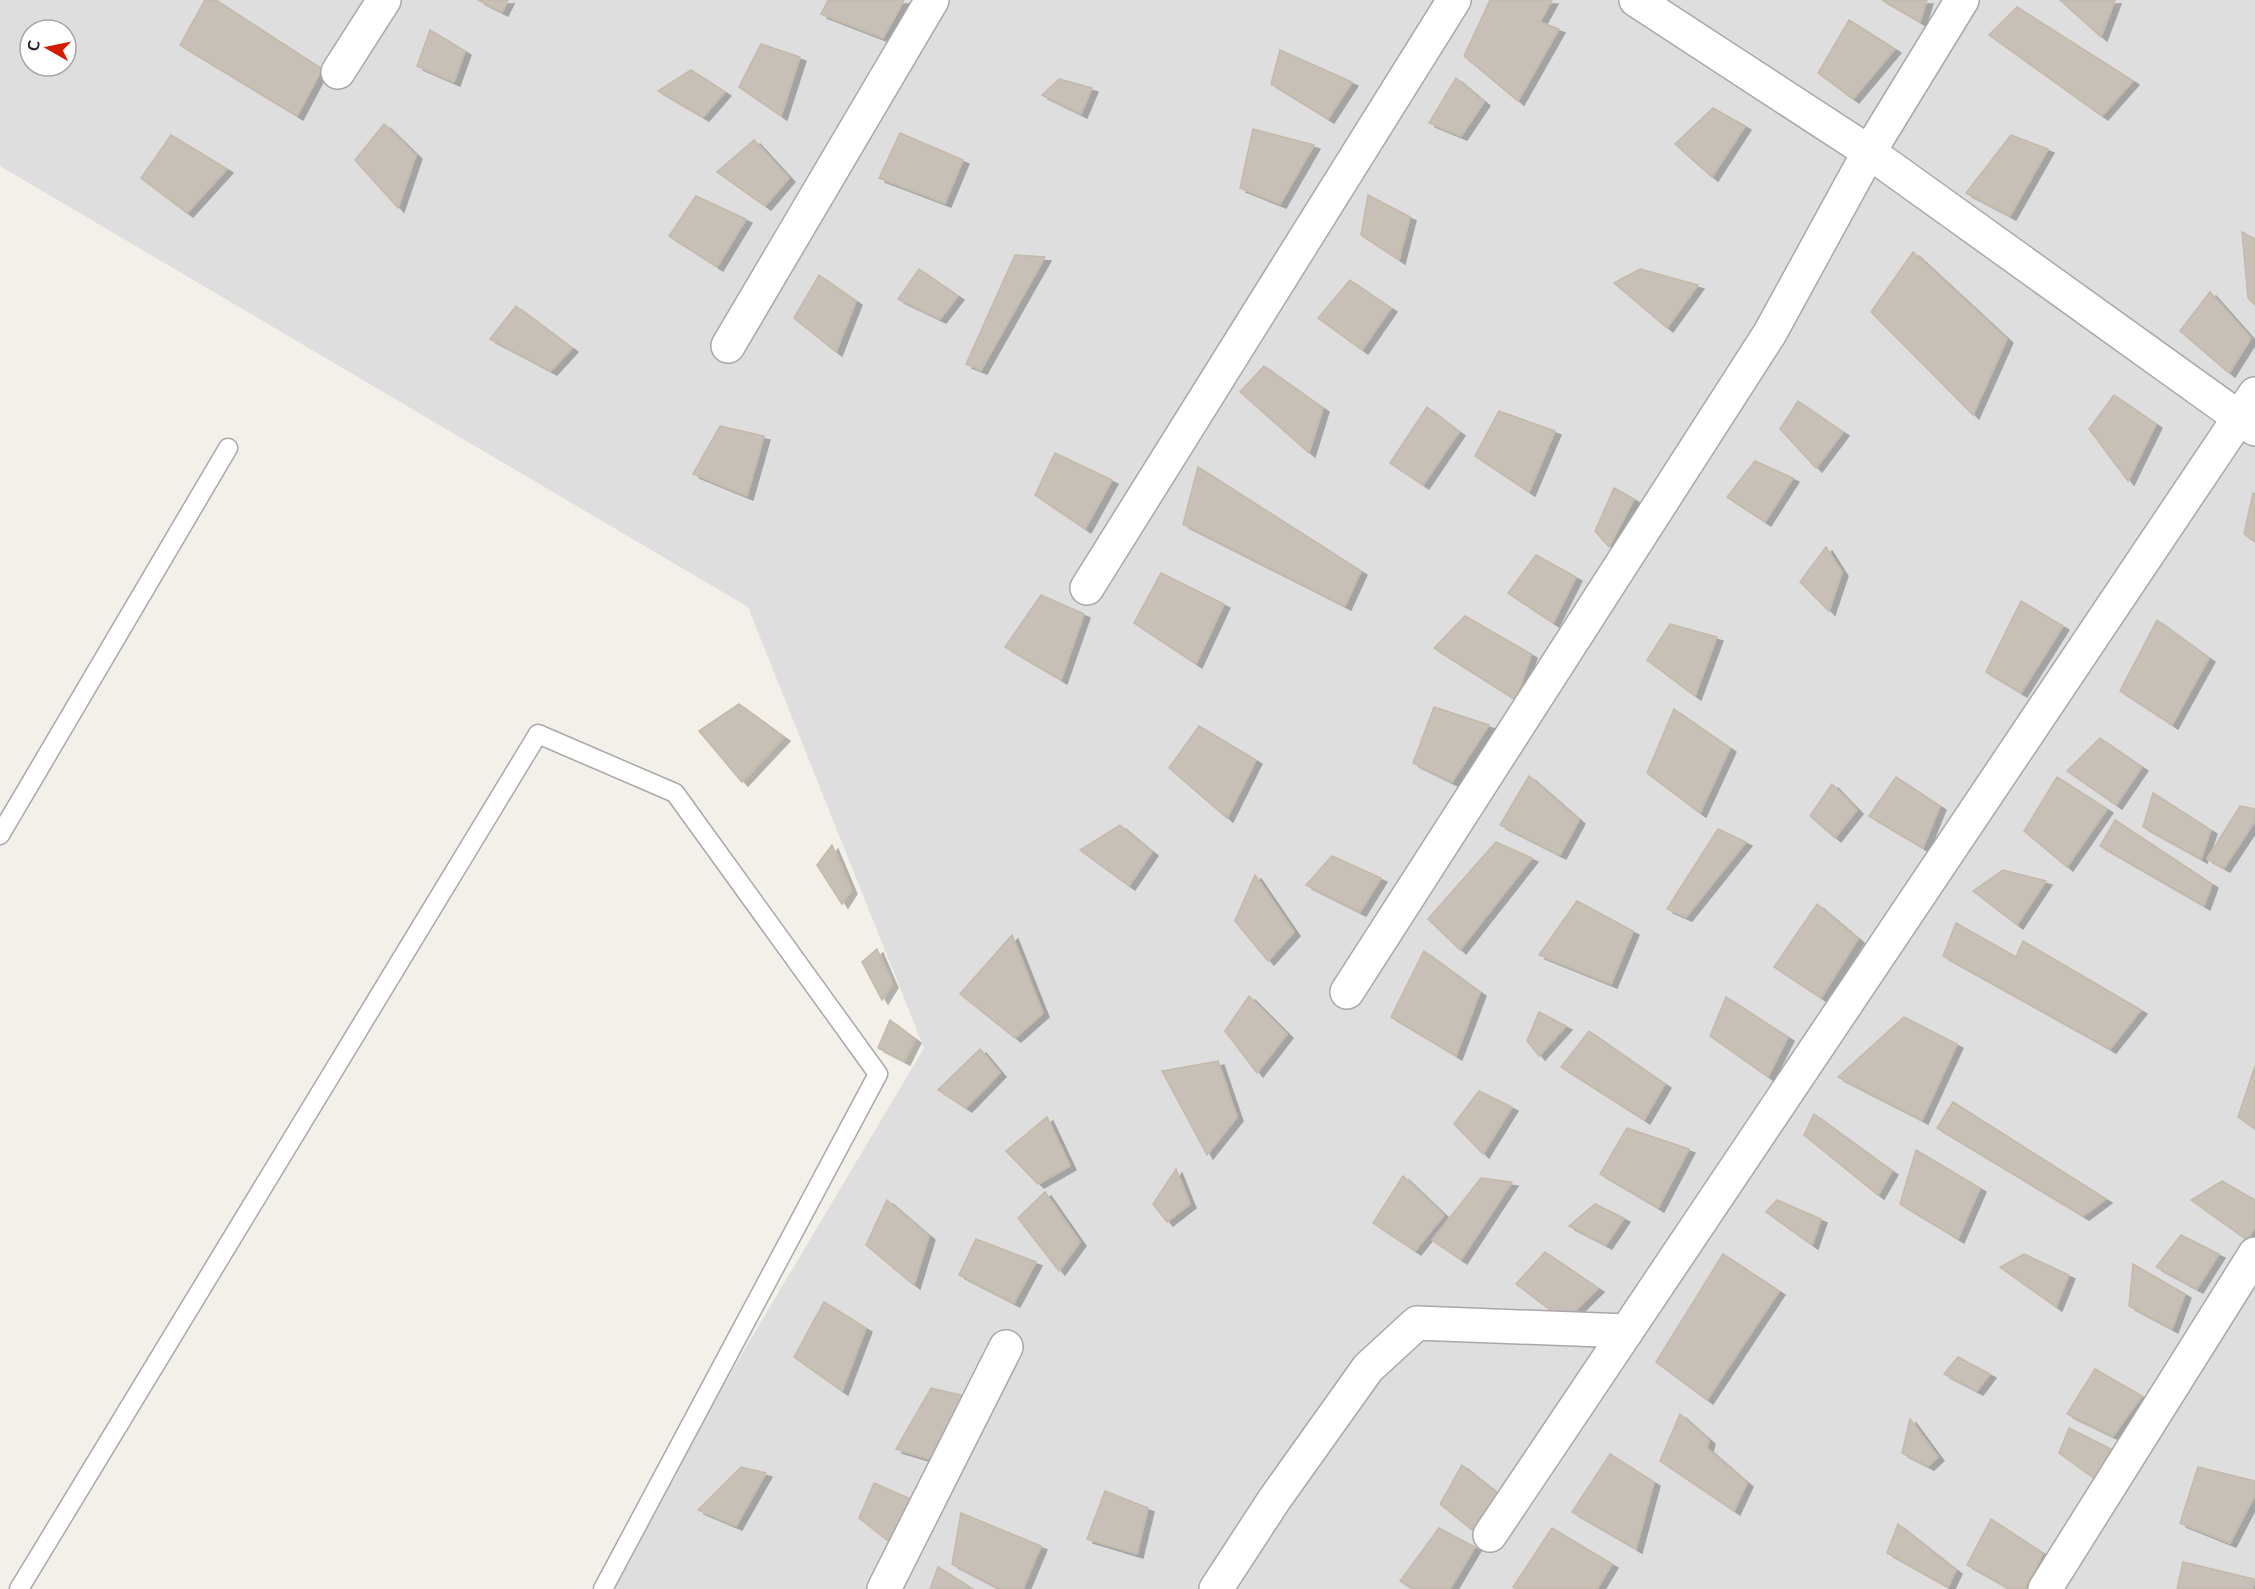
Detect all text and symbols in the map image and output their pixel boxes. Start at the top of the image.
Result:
north arrow [18,18,78,78]
text: С [22,39,44,53]

